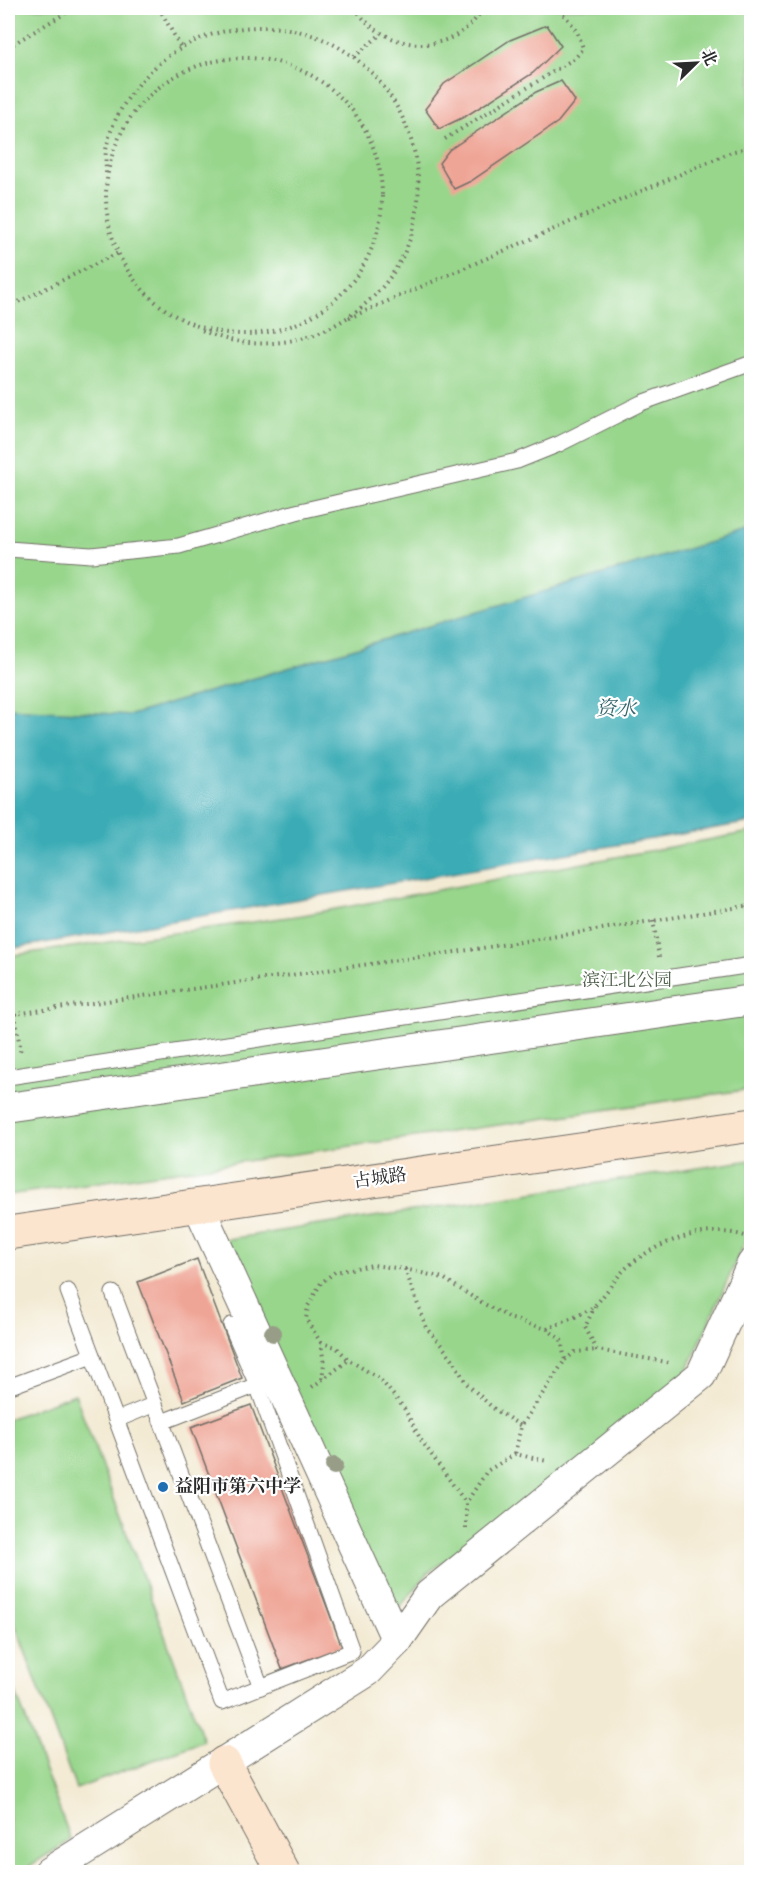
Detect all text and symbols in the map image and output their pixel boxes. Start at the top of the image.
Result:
north arrow [666,33,726,93]
text: 北 [695,46,720,69]
water label: 资水 [596,697,638,722]
park label: 滨江北公园 [582,970,672,993]
street label: 古城路 [352,1164,408,1194]
place label: 益阳市第六中学 [175,1476,301,1499]
marker: 益阳市第六中学 [156,1480,170,1494]

